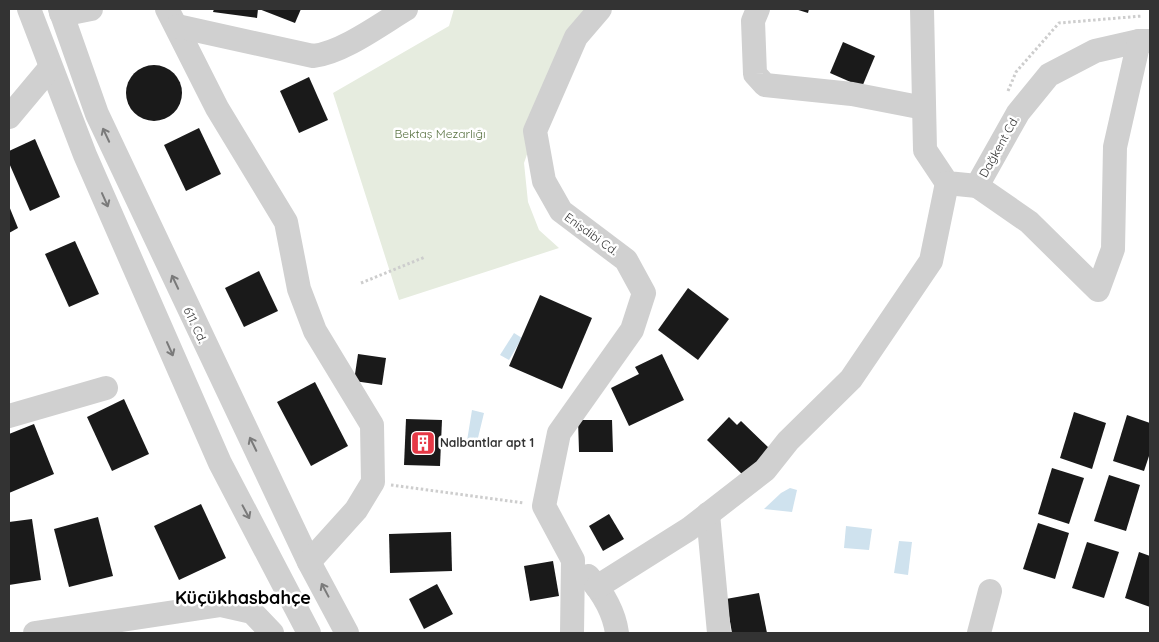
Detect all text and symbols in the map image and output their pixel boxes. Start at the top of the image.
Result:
street label: Dağkent Cd. [976,113,1022,180]
park label: Bektaş Mezarlığı [395,126,485,141]
one-way arrow [101,128,111,143]
one-way arrow [101,192,110,207]
street label: Enişdibi Cd. [562,209,621,258]
one-way arrow [170,275,179,290]
street label: 611. Cd. [181,304,210,345]
one-way arrow [166,341,176,356]
building icon: Nalbantlar apt 1 [410,430,436,456]
place label: Nalbantlar apt 1 [440,435,534,450]
one-way arrow [248,437,258,452]
one-way arrow [241,505,251,520]
one-way arrow [319,584,329,598]
district label: Küçükhasbahçe [175,586,311,609]

